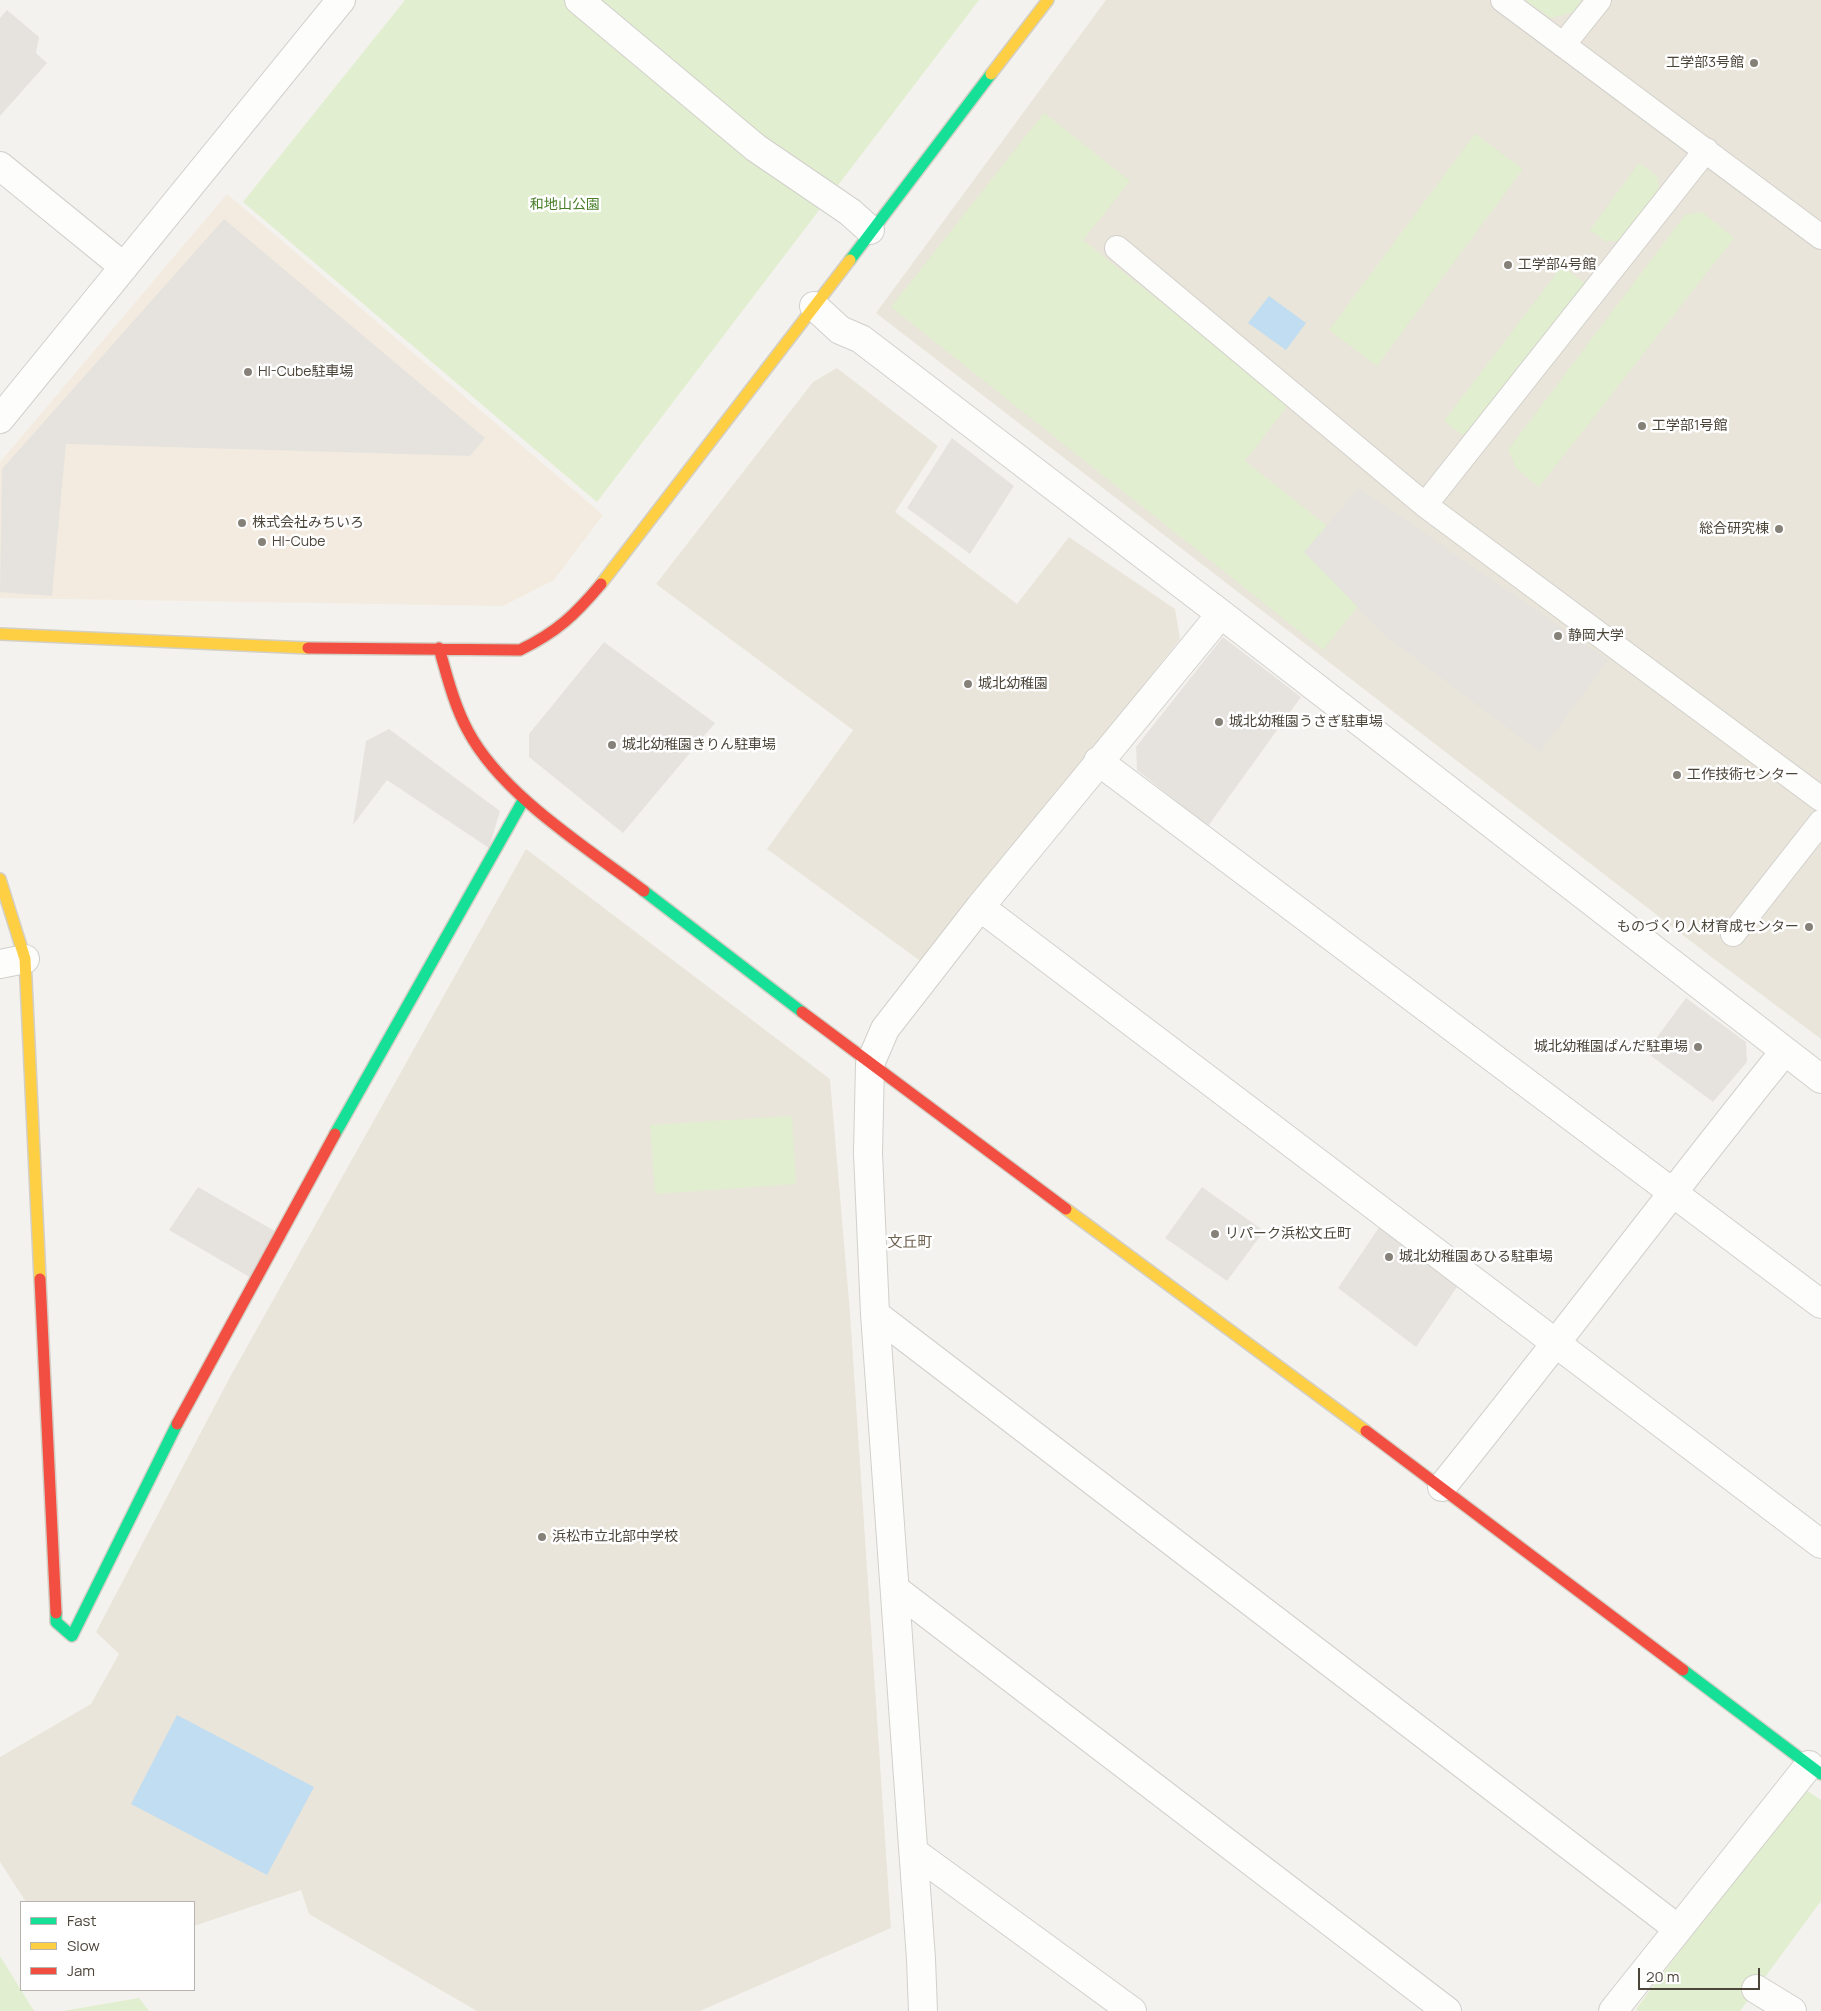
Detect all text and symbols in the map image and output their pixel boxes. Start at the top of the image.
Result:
place label: 工学部3号館 [1666,55,1744,71]
marker: 工学部3号館 [1748,57,1760,69]
park label: 和地山公園 [530,197,600,213]
place label: 工学部4号館 [1518,257,1596,273]
marker: 工学部4号館 [1502,259,1514,271]
place label: HI-Cube駐車場 [258,364,354,380]
marker: HI-Cube駐車場 [242,366,254,378]
place label: 工学部1号館 [1652,418,1727,434]
marker: 工学部1号館 [1636,420,1648,432]
place label: 株式会社みちいろ [252,515,364,531]
marker: 株式会社みちいろ [236,517,248,529]
place label: 総合研究棟 [1699,521,1769,537]
marker: 総合研究棟 [1773,523,1785,535]
place label: HI-Cube [272,534,326,550]
marker: HI-Cube [256,536,268,548]
place label: 静岡大学 [1568,628,1624,644]
marker: 静岡大学 [1552,630,1564,642]
place label: 城北幼稚園 [978,676,1048,692]
marker: 城北幼稚園 [962,678,974,690]
place label: 城北幼稚園うさぎ駐車場 [1229,714,1383,730]
marker: 城北幼稚園うさぎ駐車場 [1213,716,1225,728]
place label: 城北幼稚園きりん駐車場 [622,737,776,753]
marker: 城北幼稚園きりん駐車場 [606,739,618,751]
place label: 工作技術センター [1687,767,1799,783]
marker: 工作技術センター [1671,769,1683,781]
place label: ものづくり人材育成センター [1617,919,1799,935]
marker: ものづくり人材育成センター [1803,921,1815,933]
place label: 城北幼稚園ぱんだ駐車場 [1534,1039,1688,1055]
marker: 城北幼稚園ぱんだ駐車場 [1692,1041,1704,1053]
place label: リパーク浜松文丘町 [1225,1226,1351,1242]
marker: リパーク浜松文丘町 [1209,1228,1221,1240]
district label: 文丘町 [888,1234,932,1252]
place label: 城北幼稚園あひる駐車場 [1399,1249,1553,1265]
marker: 城北幼稚園あひる駐車場 [1383,1251,1395,1263]
place label: 浜松市立北部中学校 [552,1529,678,1545]
marker: 浜松市立北部中学校 [536,1531,548,1543]
legend [20,1901,195,1991]
text: Fast [67,1910,96,1931]
text: Slow [67,1935,100,1956]
scale bar [1641,1958,1764,1990]
text: Jam [67,1960,95,1981]
text: 20 m [1646,1966,1679,1987]

